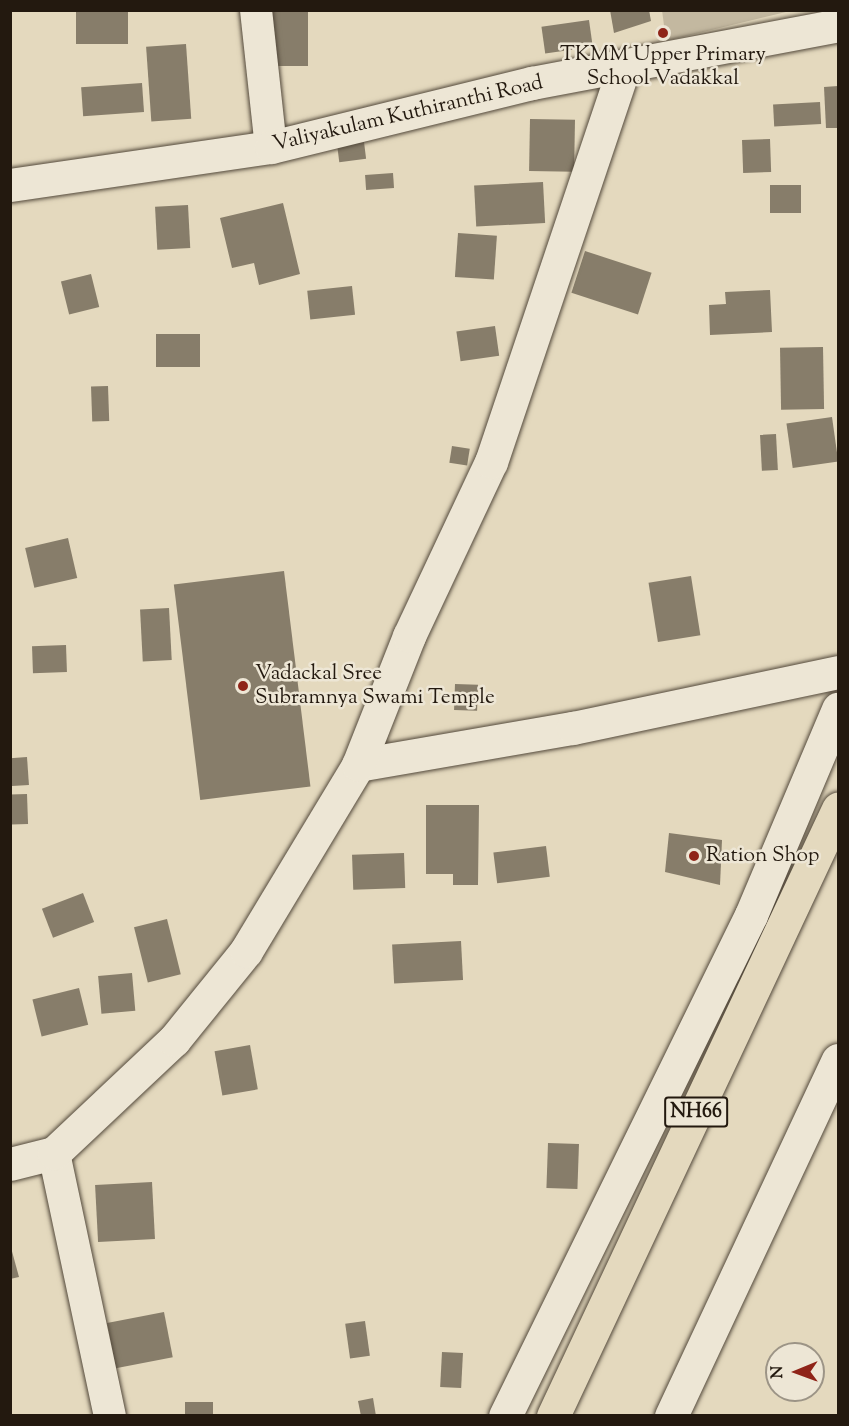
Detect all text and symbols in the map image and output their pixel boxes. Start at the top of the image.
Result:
marker: TKMM Upper Primary School Vadakkal [656,26,670,40]
place label: TKMM Upper Primary School Vadakkal [560,42,766,92]
street label: Valiyakulam Kuthiranthi Road [270,71,546,157]
place label: Vadackal Sree Subramnya Swami Temple [255,661,495,711]
marker: Vadackal Sree Subramnya Swami Temple [236,679,250,693]
place label: Ration Shop [706,843,820,869]
marker: Ration Shop [687,849,701,863]
road number: NH66 [663,1095,729,1129]
north arrow [765,1342,825,1402]
text: N [767,1366,790,1379]

